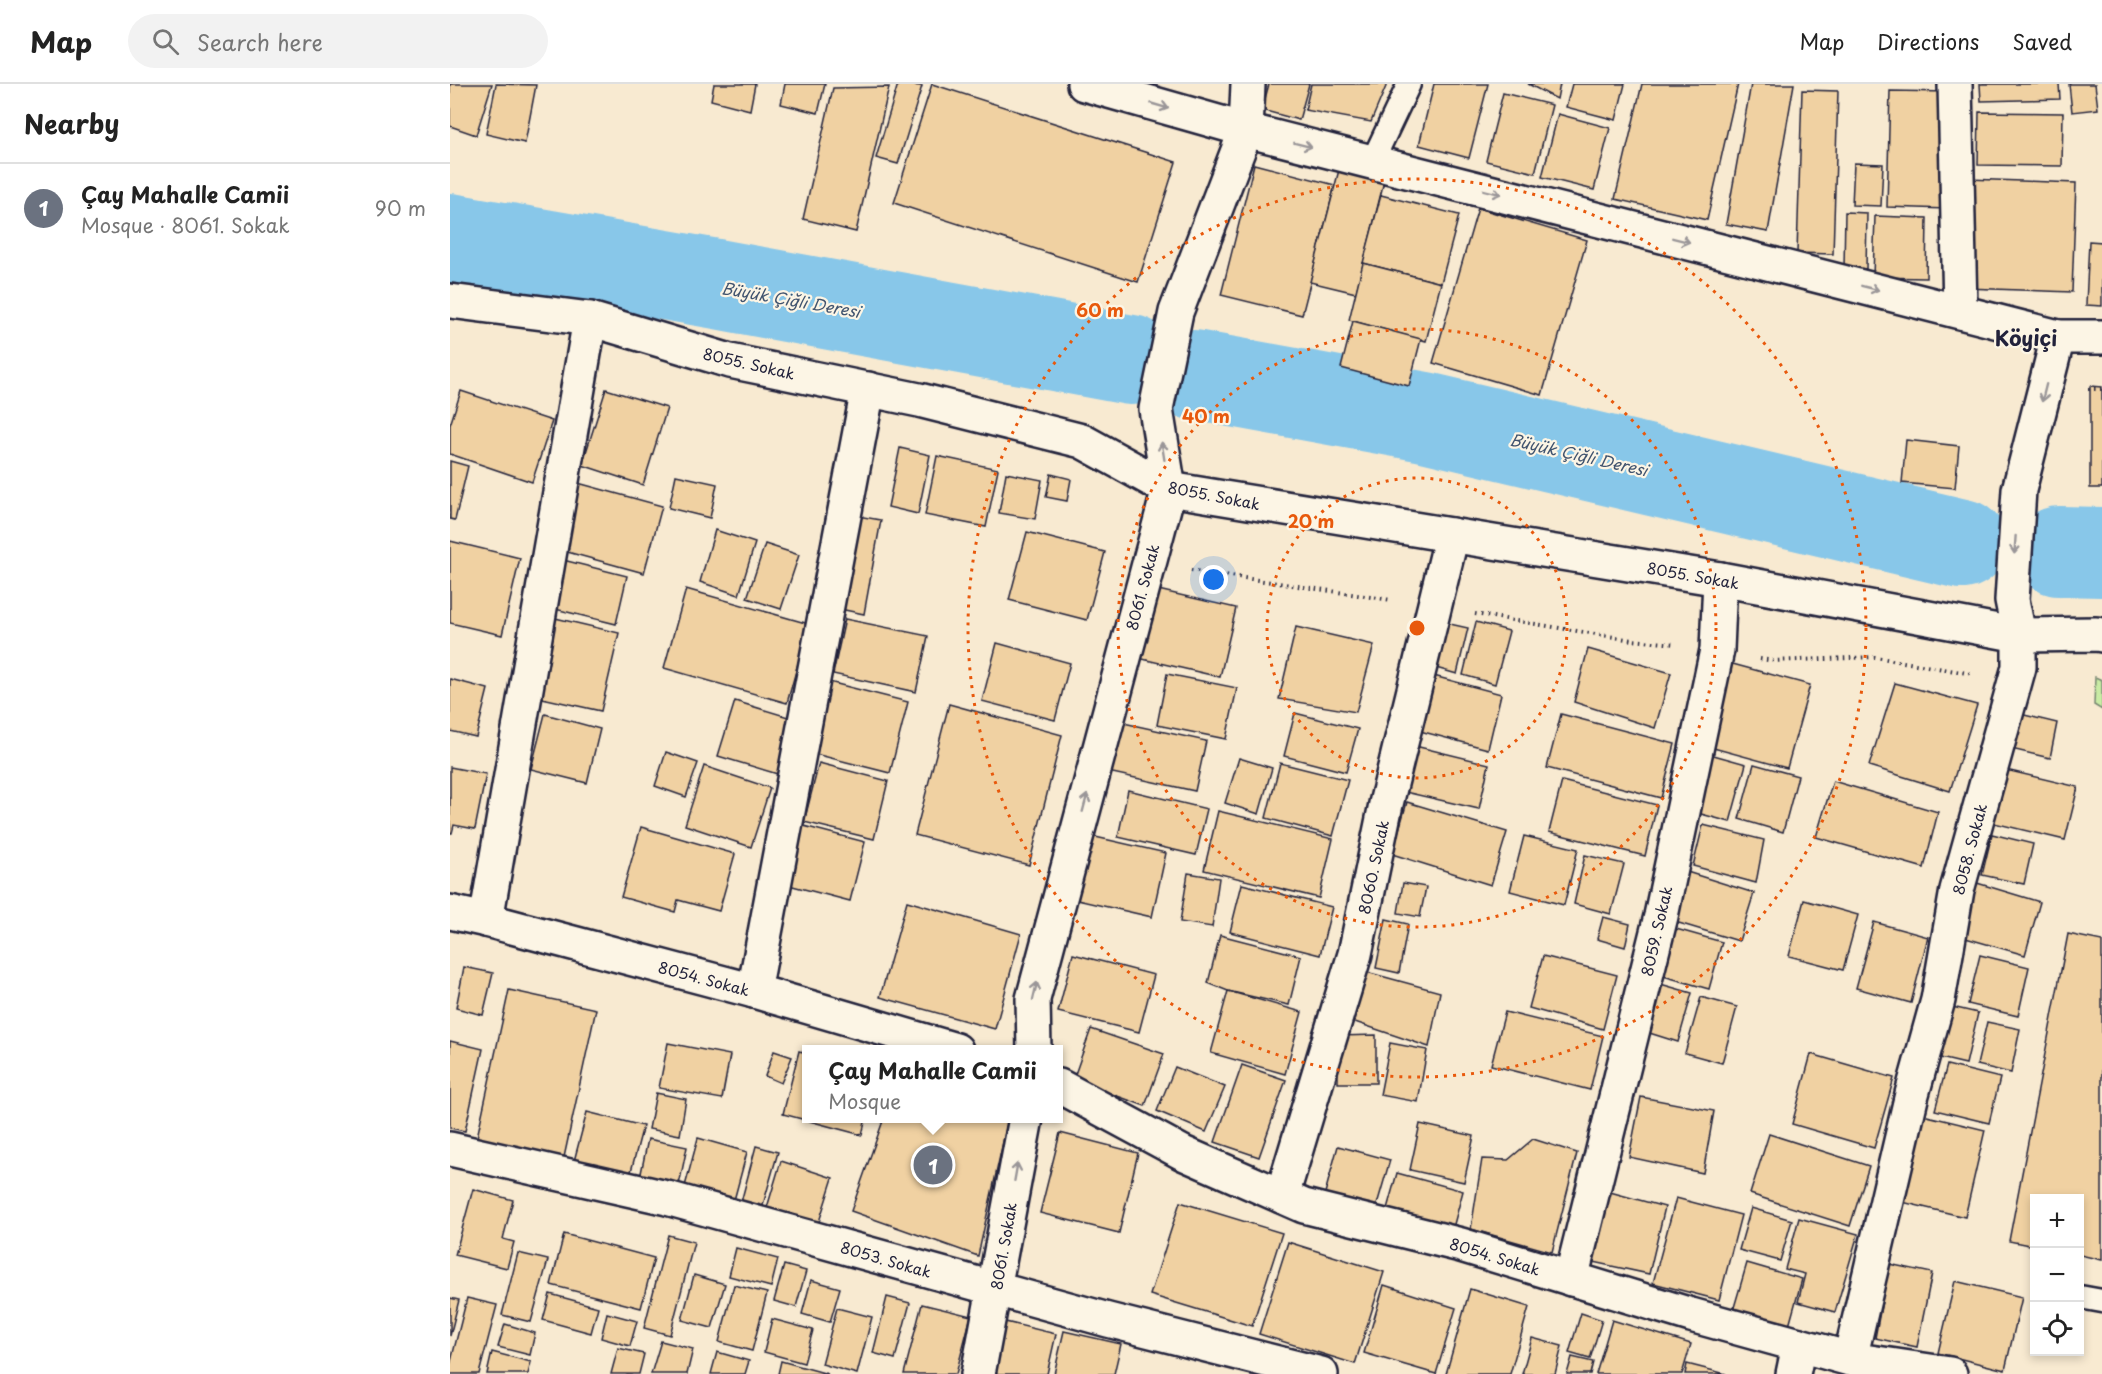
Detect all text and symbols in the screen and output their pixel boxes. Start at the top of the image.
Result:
search box [128,14,548,68]
text: Map [30,20,92,63]
icon: search [149,25,182,58]
text: Search here [197,25,323,58]
text: Map [1799,25,1844,57]
text: Directions [1877,25,1979,57]
text: Saved [2012,25,2072,57]
one-way arrow [1150,101,1169,112]
text: Nearby [24,104,119,143]
one-way arrow [1293,139,1312,151]
text: Çay Mahalle Camii [81,177,289,210]
one-way arrow [1482,187,1501,199]
text: 1 [39,193,48,223]
text: 90 m [375,193,426,223]
text: Mosque · 8061. Sokak [81,210,290,240]
one-way arrow [1671,235,1690,246]
water label: Büyük Çiğli Deresi [720,275,865,323]
one-way arrow [1860,282,1879,294]
text: 60 m [1076,296,1124,323]
district label: Köyiçi [1995,321,2057,353]
street label: 8055. Sokak [701,341,797,385]
one-way arrow [2037,383,2049,402]
text: 40 m [1182,402,1230,429]
water label: Büyük Çiğli Deresi [1508,427,1653,482]
one-way arrow [1157,442,1168,462]
street label: 8055. Sokak [1166,475,1262,515]
text: 20 m [1288,507,1334,534]
one-way arrow [2009,535,2020,554]
street label: 8061. Sokak [1119,541,1165,633]
street label: 8055. Sokak [1645,556,1741,595]
your location [1199,565,1228,594]
centre of rings [1407,618,1427,638]
one-way arrow [1080,794,1091,813]
street label: 8058. Sokak [1946,800,1992,897]
street label: 8060. Sokak [1352,817,1394,916]
street label: 8059. Sokak [1634,883,1678,978]
street label: 8054. Sokak [656,955,753,1001]
one-way arrow [1030,982,1042,1001]
popup [802,1045,1063,1123]
text: Çay Mahalle Camii [828,1053,1037,1086]
text: Mosque [828,1086,901,1116]
pin: 1 [914,1142,952,1188]
one-way arrow [1011,1163,1022,1182]
map controls [2030,1194,2084,1356]
button: + [2030,1194,2084,1248]
street label: 8061. Sokak [984,1200,1022,1292]
street label: 8054. Sokak [1447,1231,1543,1281]
street label: 8053. Sokak [838,1235,935,1283]
button: − [2030,1248,2084,1302]
button: locate [2030,1302,2084,1356]

